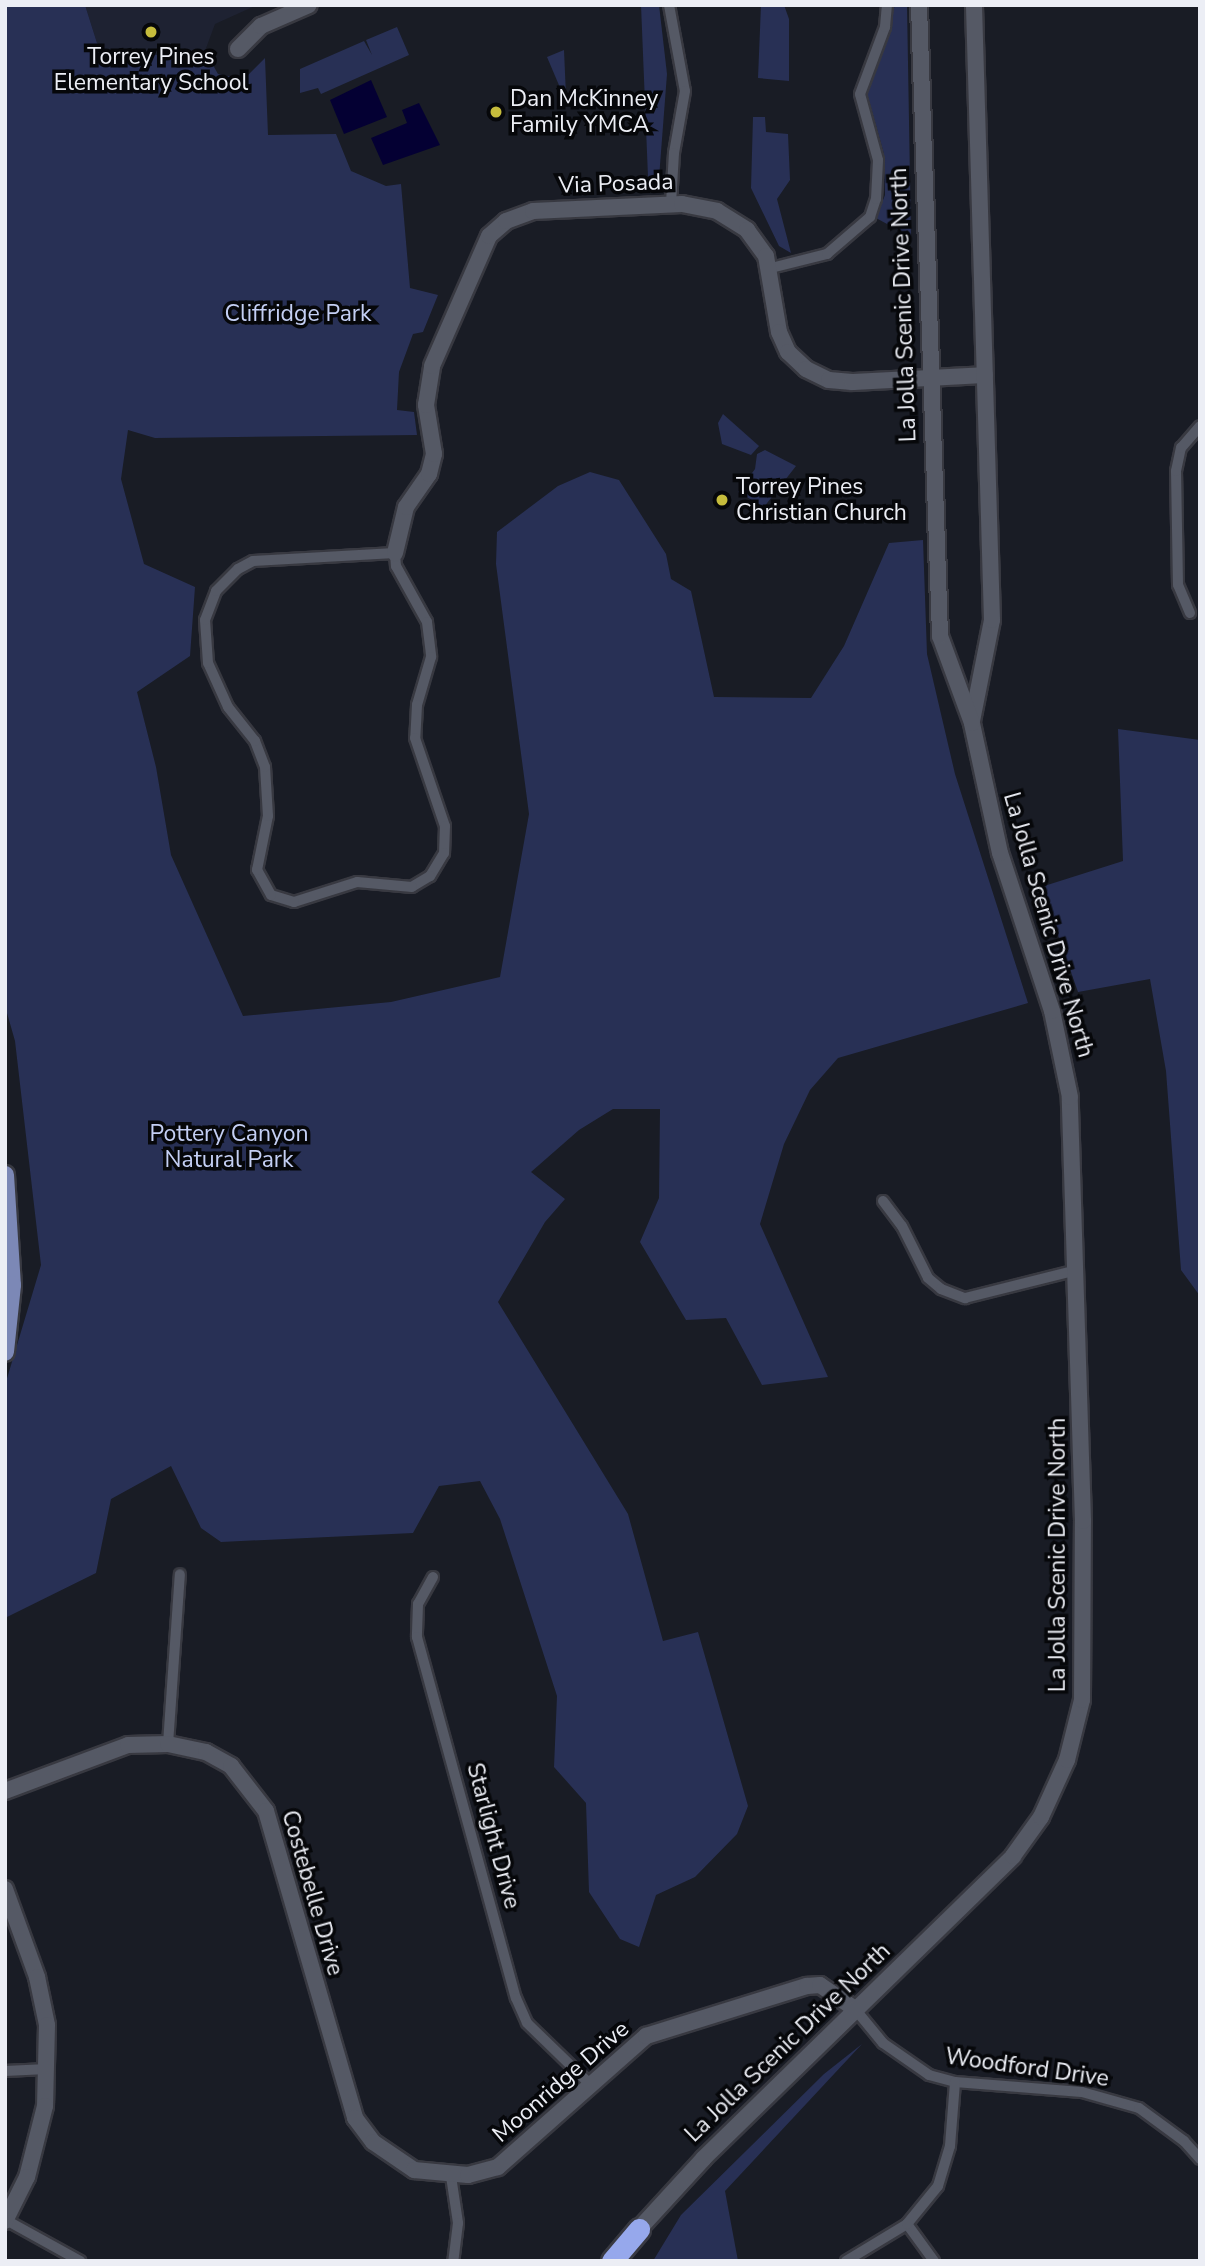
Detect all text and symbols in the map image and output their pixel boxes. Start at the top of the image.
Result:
marker: Torrey Pines Elementary School [143,24,159,40]
place label: Torrey Pines Elementary School [54,43,248,97]
place label: Dan McKinney Family YMCA [510,85,658,139]
marker: Dan McKinney Family YMCA [488,104,504,120]
street label: La Jolla Scenic Drive North [885,167,923,443]
street label: Via Posada [558,168,674,200]
park label: Cliffridge Park [224,300,372,328]
place label: Torrey Pines Christian Church [736,473,907,527]
marker: Torrey Pines Christian Church [714,492,730,508]
street label: La Jolla Scenic Drive North [997,789,1099,1061]
park label: Pottery Canyon Natural Park [149,1120,309,1174]
street label: La Jolla Scenic Drive North [1044,1418,1072,1692]
street label: Starlight Drive [460,1760,526,1912]
street label: Costebelle Drive [275,1807,349,1979]
street label: La Jolla Scenic Drive North [680,1938,896,2148]
street label: Moonridge Drive [487,2015,635,2149]
street label: Woodford Drive [943,2043,1111,2093]

